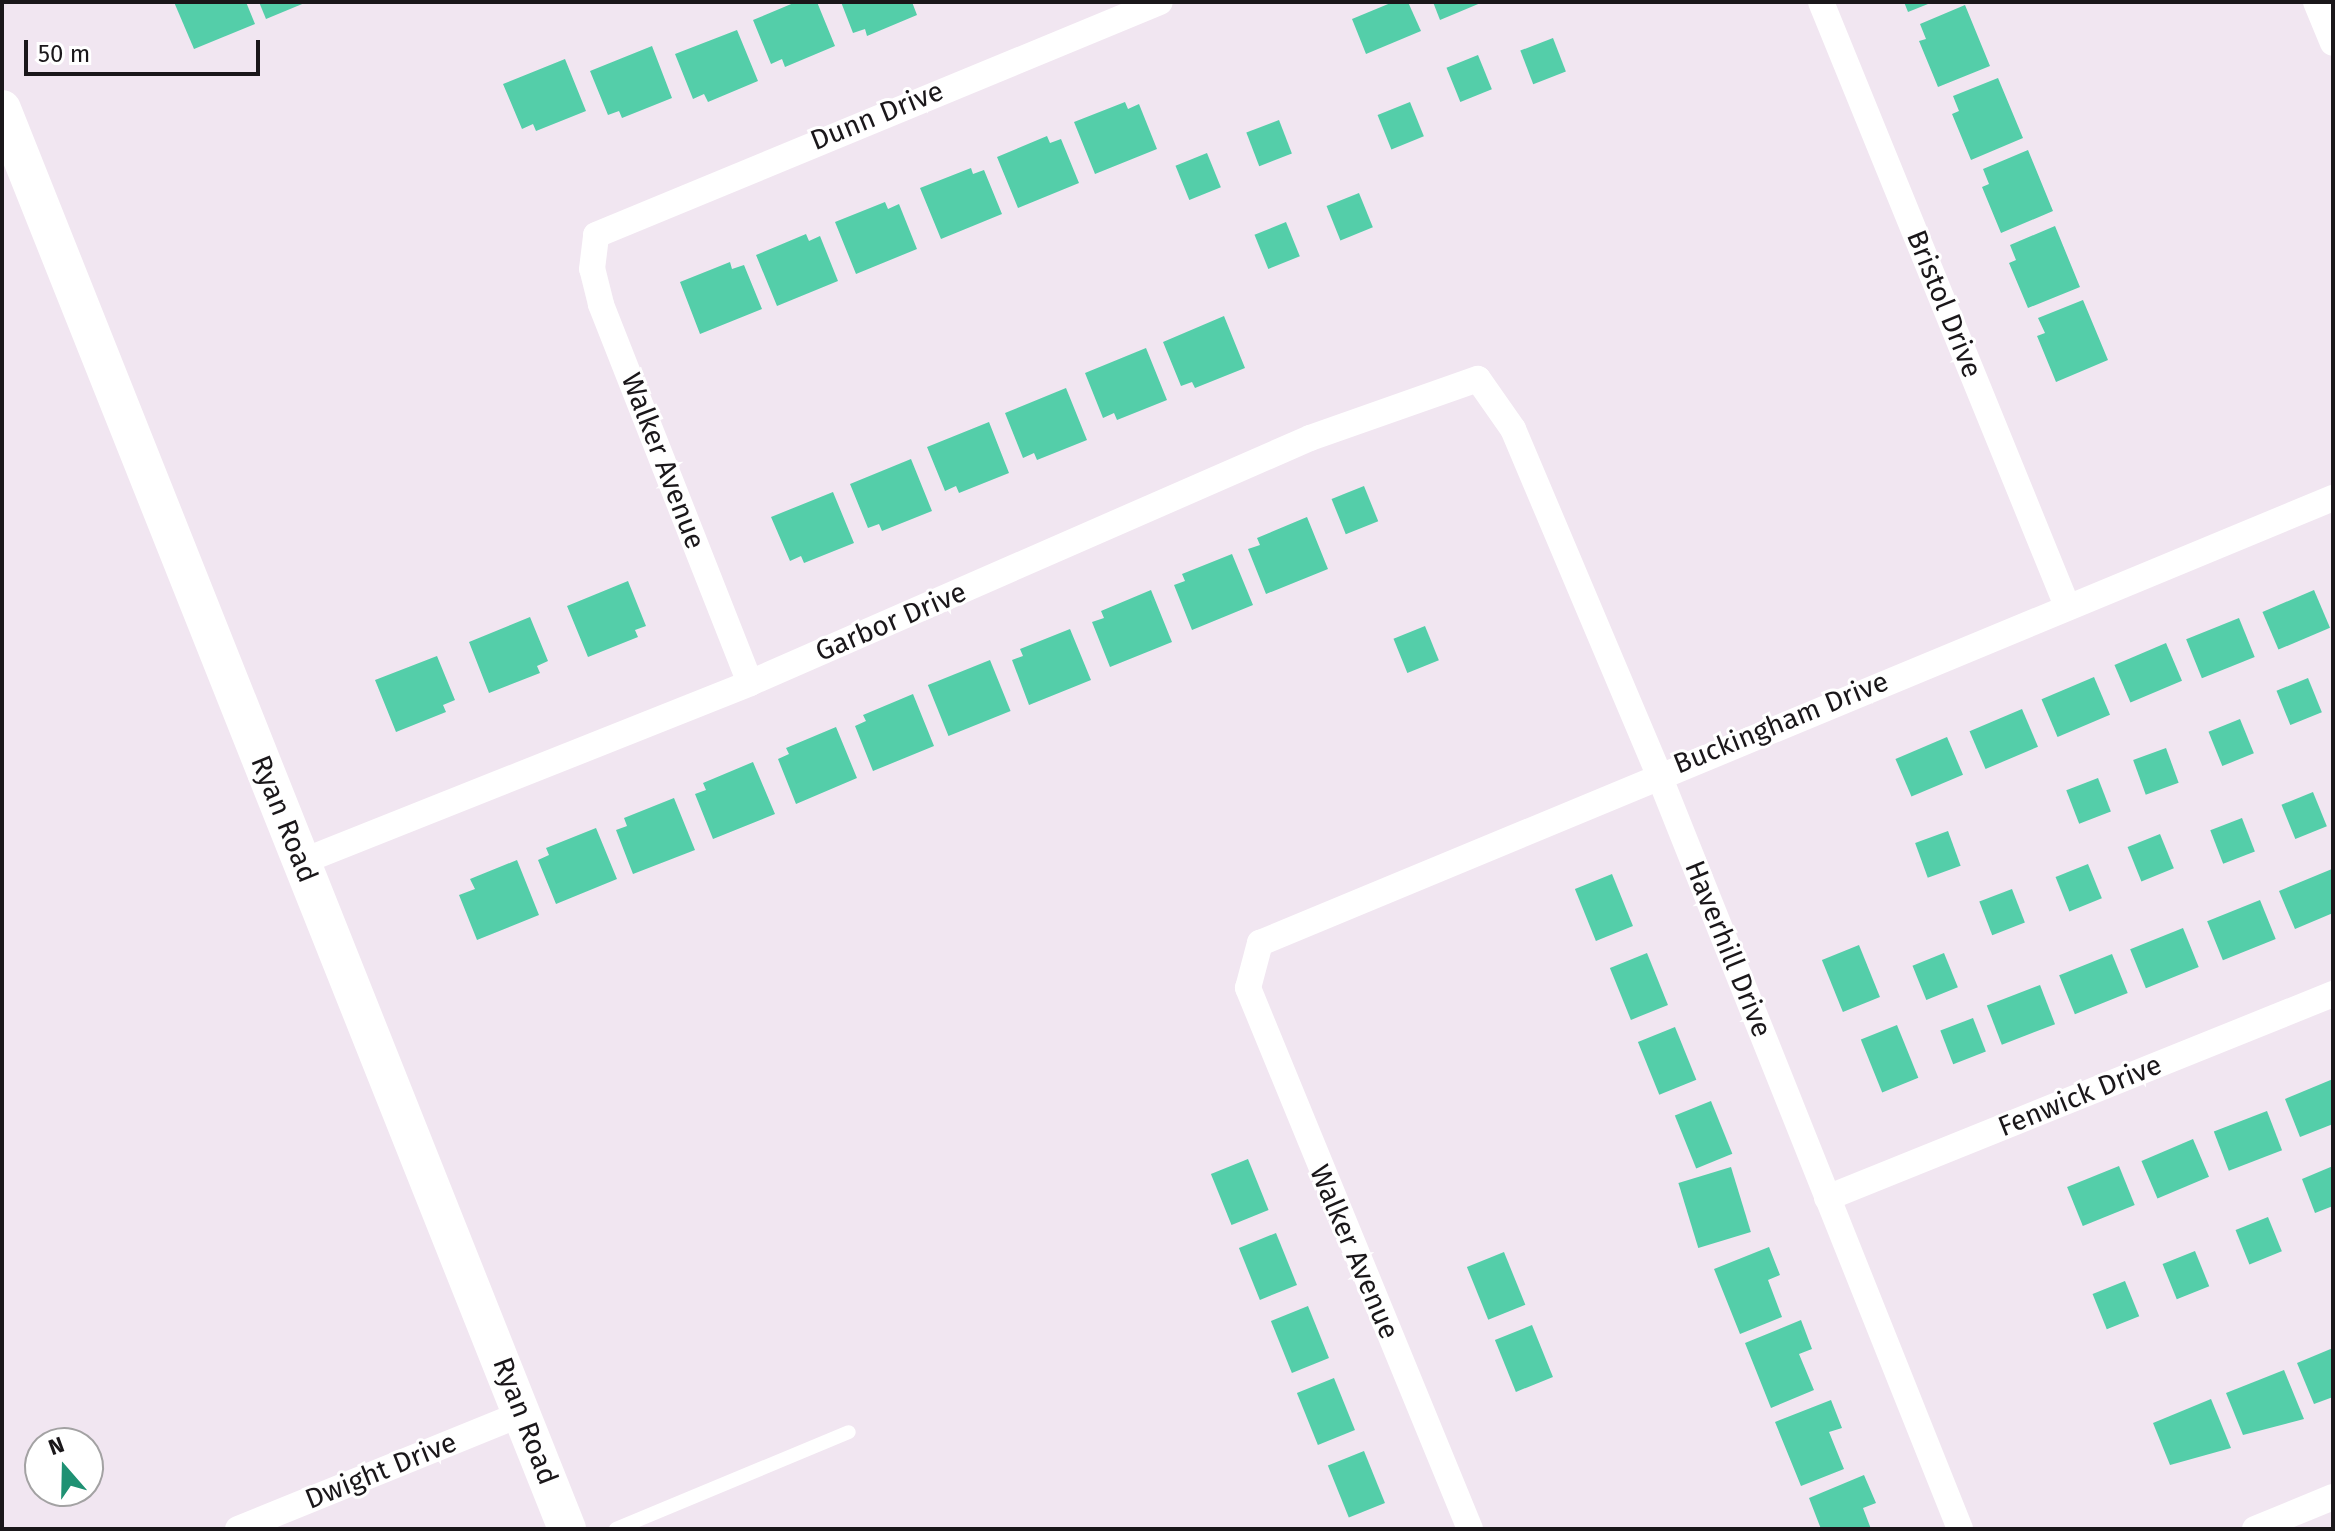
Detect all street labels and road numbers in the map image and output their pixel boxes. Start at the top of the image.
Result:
street label: Dunn Drive [806,74,948,158]
street label: Bristol Drive [1899,225,1989,383]
street label: Walker Avenue [614,368,712,554]
street label: Garbor Drive [811,575,971,669]
street label: Buckingham Drive [1669,665,1893,781]
street label: Ryan Road [243,751,325,887]
street label: Haverhill Drive [1677,856,1779,1042]
street label: Fenwick Drive [1993,1048,2167,1144]
street label: Walker Avenue [1302,1160,1406,1344]
street label: Ryan Road [485,1352,565,1490]
street label: Dwight Drive [300,1425,462,1517]

